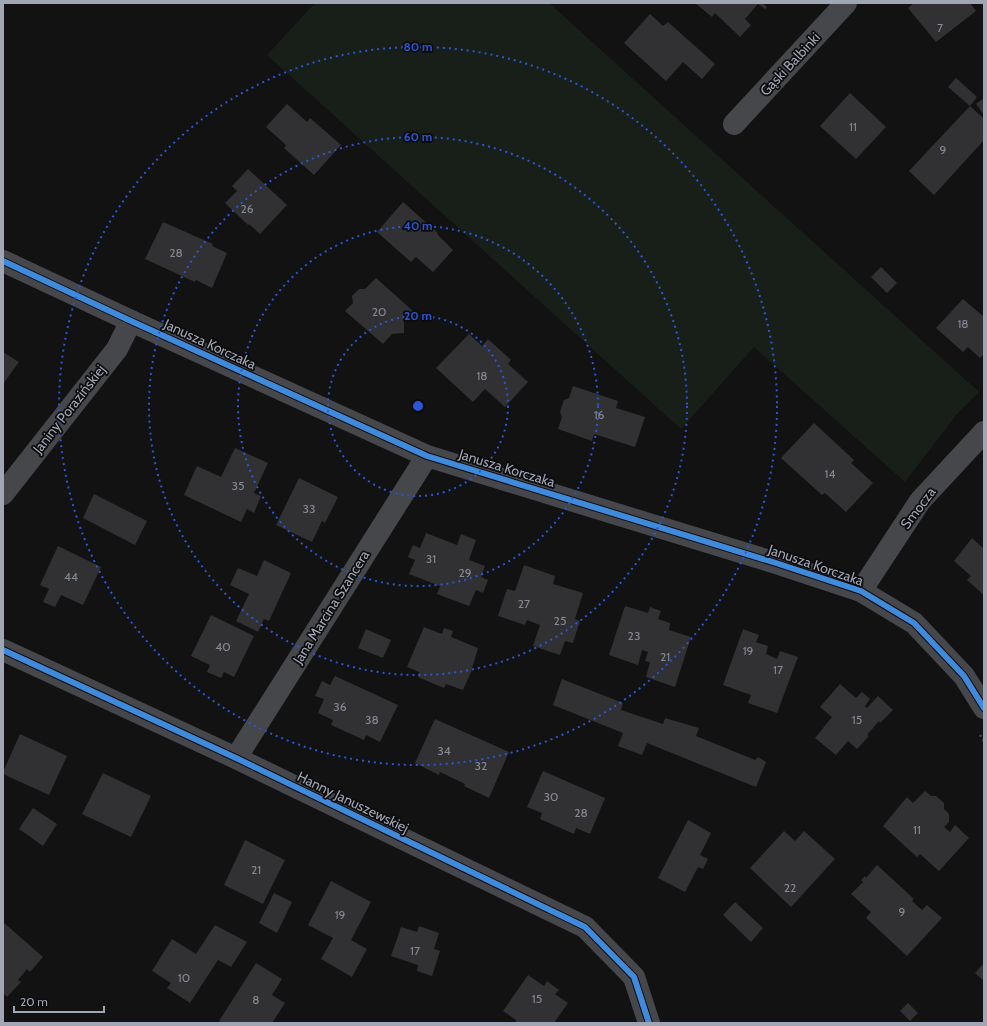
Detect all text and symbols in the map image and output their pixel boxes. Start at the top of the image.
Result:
house number: 7 [937,20,943,35]
street label: Gąski Balbinki [756,28,824,100]
text: 80 m [404,39,432,54]
house number: 11 [849,119,857,134]
text: 60 m [404,129,432,144]
house number: 9 [940,142,947,157]
house number: 26 [240,201,254,216]
text: 40 m [403,218,433,233]
house number: 28 [169,245,183,260]
house number: 20 [372,304,386,319]
text: 20 m [404,308,432,323]
street label: Janusza Korczaka [160,314,259,373]
house number: 18 [957,316,969,331]
street label: Janiny Porazińskiej [28,361,109,458]
house number: 18 [476,368,488,383]
centre of rings [411,399,425,413]
house number: 16 [594,407,605,422]
street label: Janusza Korczaka [456,445,557,491]
house number: 14 [825,466,835,481]
house number: 35 [232,478,244,493]
street label: Smocza [896,483,940,532]
house number: 33 [303,501,315,516]
street label: Janusza Korczaka [765,540,866,590]
street label: Jana Marcina Szancera [288,547,373,668]
house number: 31 [426,551,436,566]
house number: 29 [458,565,472,580]
house number: 44 [64,569,78,584]
house number: 27 [518,596,530,611]
house number: 25 [554,613,566,628]
house number: 23 [628,628,640,643]
house number: 40 [215,639,231,654]
house number: 19 [743,643,754,658]
house number: 21 [660,649,670,664]
house number: 17 [773,662,783,677]
house number: 36 [333,699,347,714]
house number: 38 [365,712,379,727]
house number: 15 [852,712,862,727]
house number: 34 [437,743,451,758]
house number: 32 [475,758,487,773]
street label: Hanny Januszewskiej [294,767,412,837]
house number: 30 [544,789,558,804]
house number: 28 [574,805,588,820]
house number: 11 [913,822,921,837]
house number: 21 [251,862,261,877]
house number: 22 [784,880,796,895]
house number: 9 [899,904,906,919]
house number: 19 [335,907,346,922]
house number: 17 [410,943,420,958]
house number: 10 [178,970,190,985]
scale bar [14,988,104,1014]
house number: 15 [532,991,542,1006]
house number: 8 [252,992,260,1007]
text: 20 m [20,994,48,1009]

